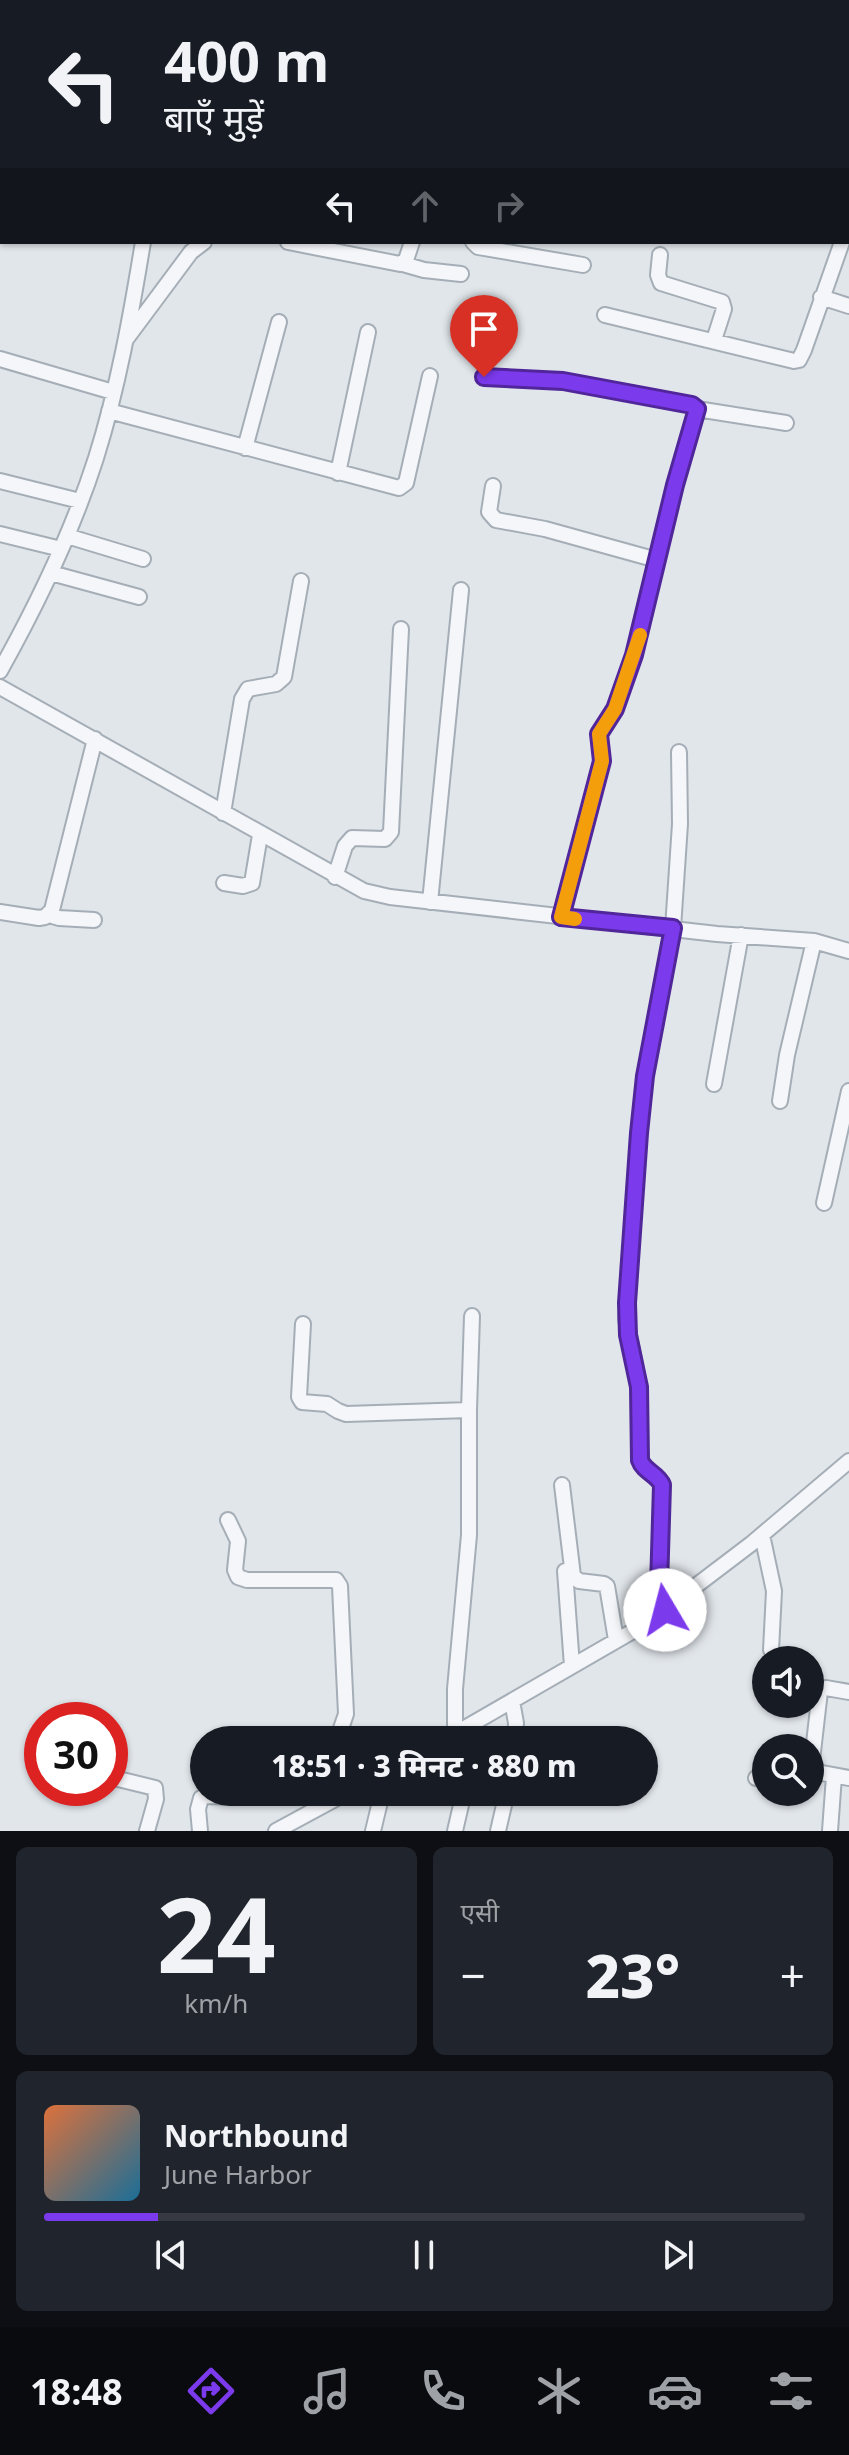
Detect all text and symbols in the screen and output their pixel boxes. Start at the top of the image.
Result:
text: 400 m [164,22,329,98]
icon: left [32,32,136,136]
text: बाएँ मुड़ें [164,94,264,143]
icon: left [319,184,363,228]
icon: ahead [403,184,447,228]
icon: right [487,184,531,228]
pin [450,295,518,377]
icon: arrive [462,307,506,351]
position arrow [623,1568,707,1652]
map controls [752,1646,824,1806]
button: sound [752,1646,824,1718]
speed limit sign: 30 [24,1702,128,1806]
button: search [752,1734,824,1806]
text: 18:51 · 3 मिनट · 880 m [271,1745,577,1786]
text: 24 [157,1862,276,2003]
text: एसी [461,1894,499,1930]
text: 23° [585,1934,680,2016]
text: − [461,1945,486,2005]
text: + [780,1945,805,2005]
text: km/h [184,1985,248,2021]
text: Northbound [164,2115,349,2156]
text: June Harbor [164,2156,312,2192]
icon: previous [149,2233,193,2277]
icon: pause [402,2233,446,2277]
icon: next [656,2233,700,2277]
icon: directions [183,2363,239,2419]
icon: music [299,2363,355,2419]
icon: phone [415,2363,471,2419]
icon: climate [531,2363,587,2419]
icon: car [647,2363,703,2419]
icon: filters [763,2363,819,2419]
text: 18:48 [30,2367,123,2416]

